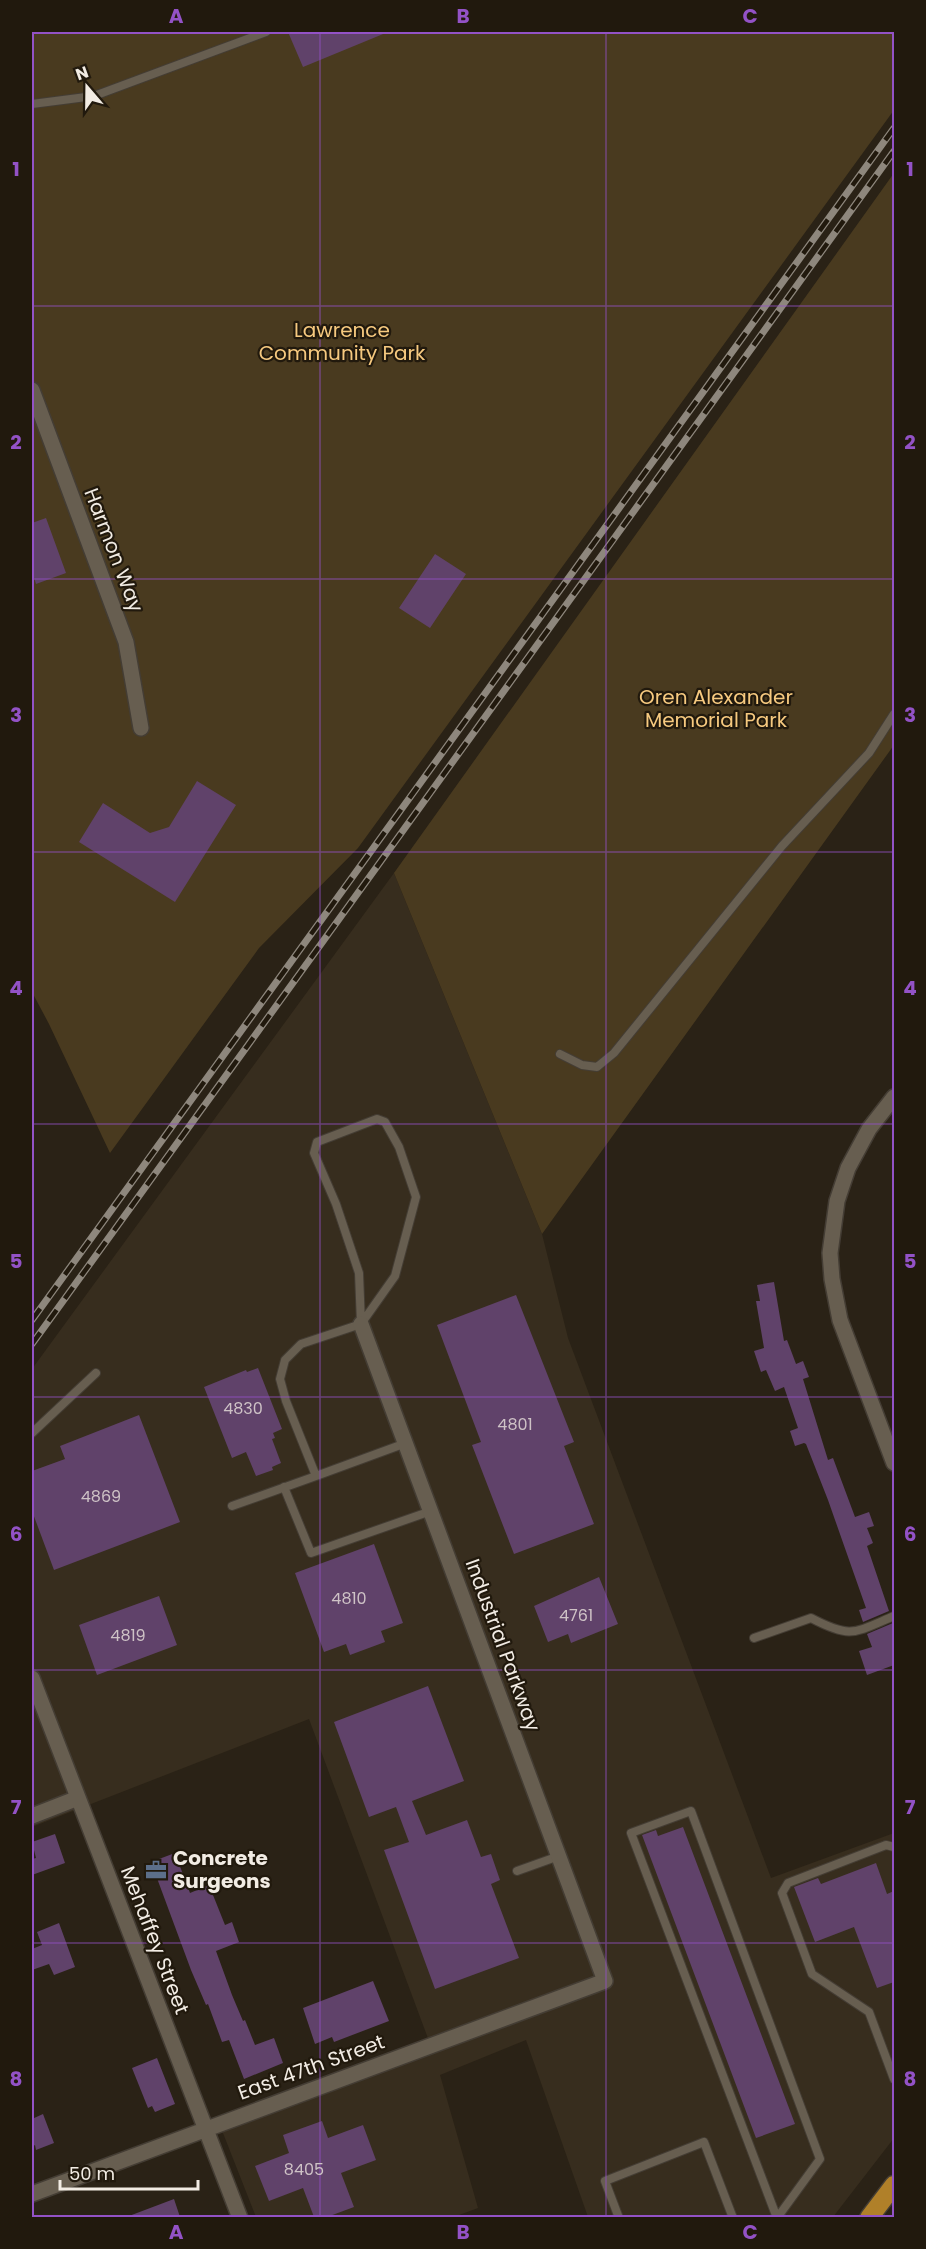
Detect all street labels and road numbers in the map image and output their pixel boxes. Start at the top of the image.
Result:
street label: Harmon Way [78,484,150,616]
street label: Industrial Parkway [459,1555,547,1735]
street label: Mehaffey Street [114,1862,196,2018]
street label: East 47th Street [234,2027,388,2107]

